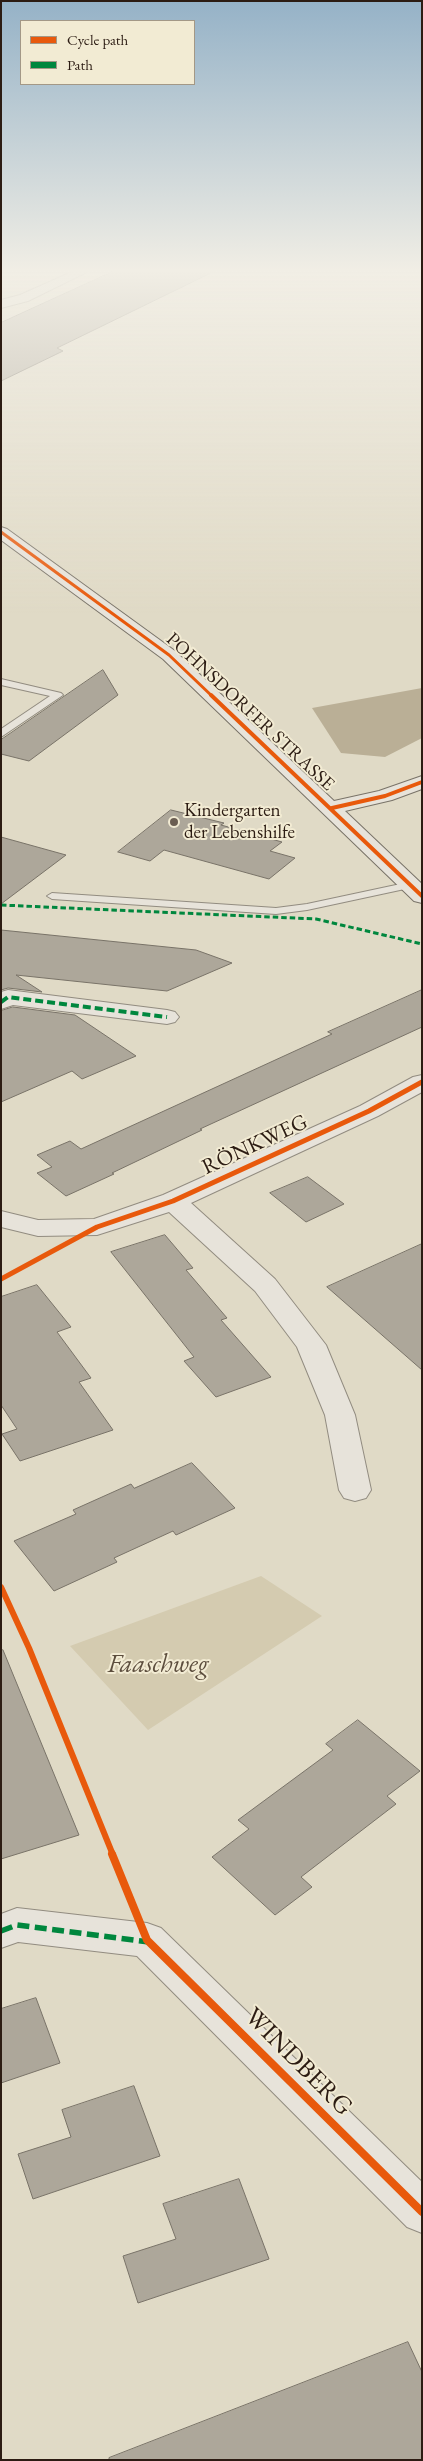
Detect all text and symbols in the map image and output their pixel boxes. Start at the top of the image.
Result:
legend [20,20,195,85]
text: Cycle path [67,30,128,49]
text: Path [67,55,93,74]
street label: POHNSDORFER STRASSE [161,628,339,796]
place label: Kindergarten der Lebenshilfe [184,800,295,844]
marker: Kindergarten der Lebenshilfe [168,816,180,828]
street label: RÖNKWEG [198,1109,312,1181]
park label: Faaschweg [107,1649,209,1681]
street label: WINDBERG [237,2001,359,2123]

